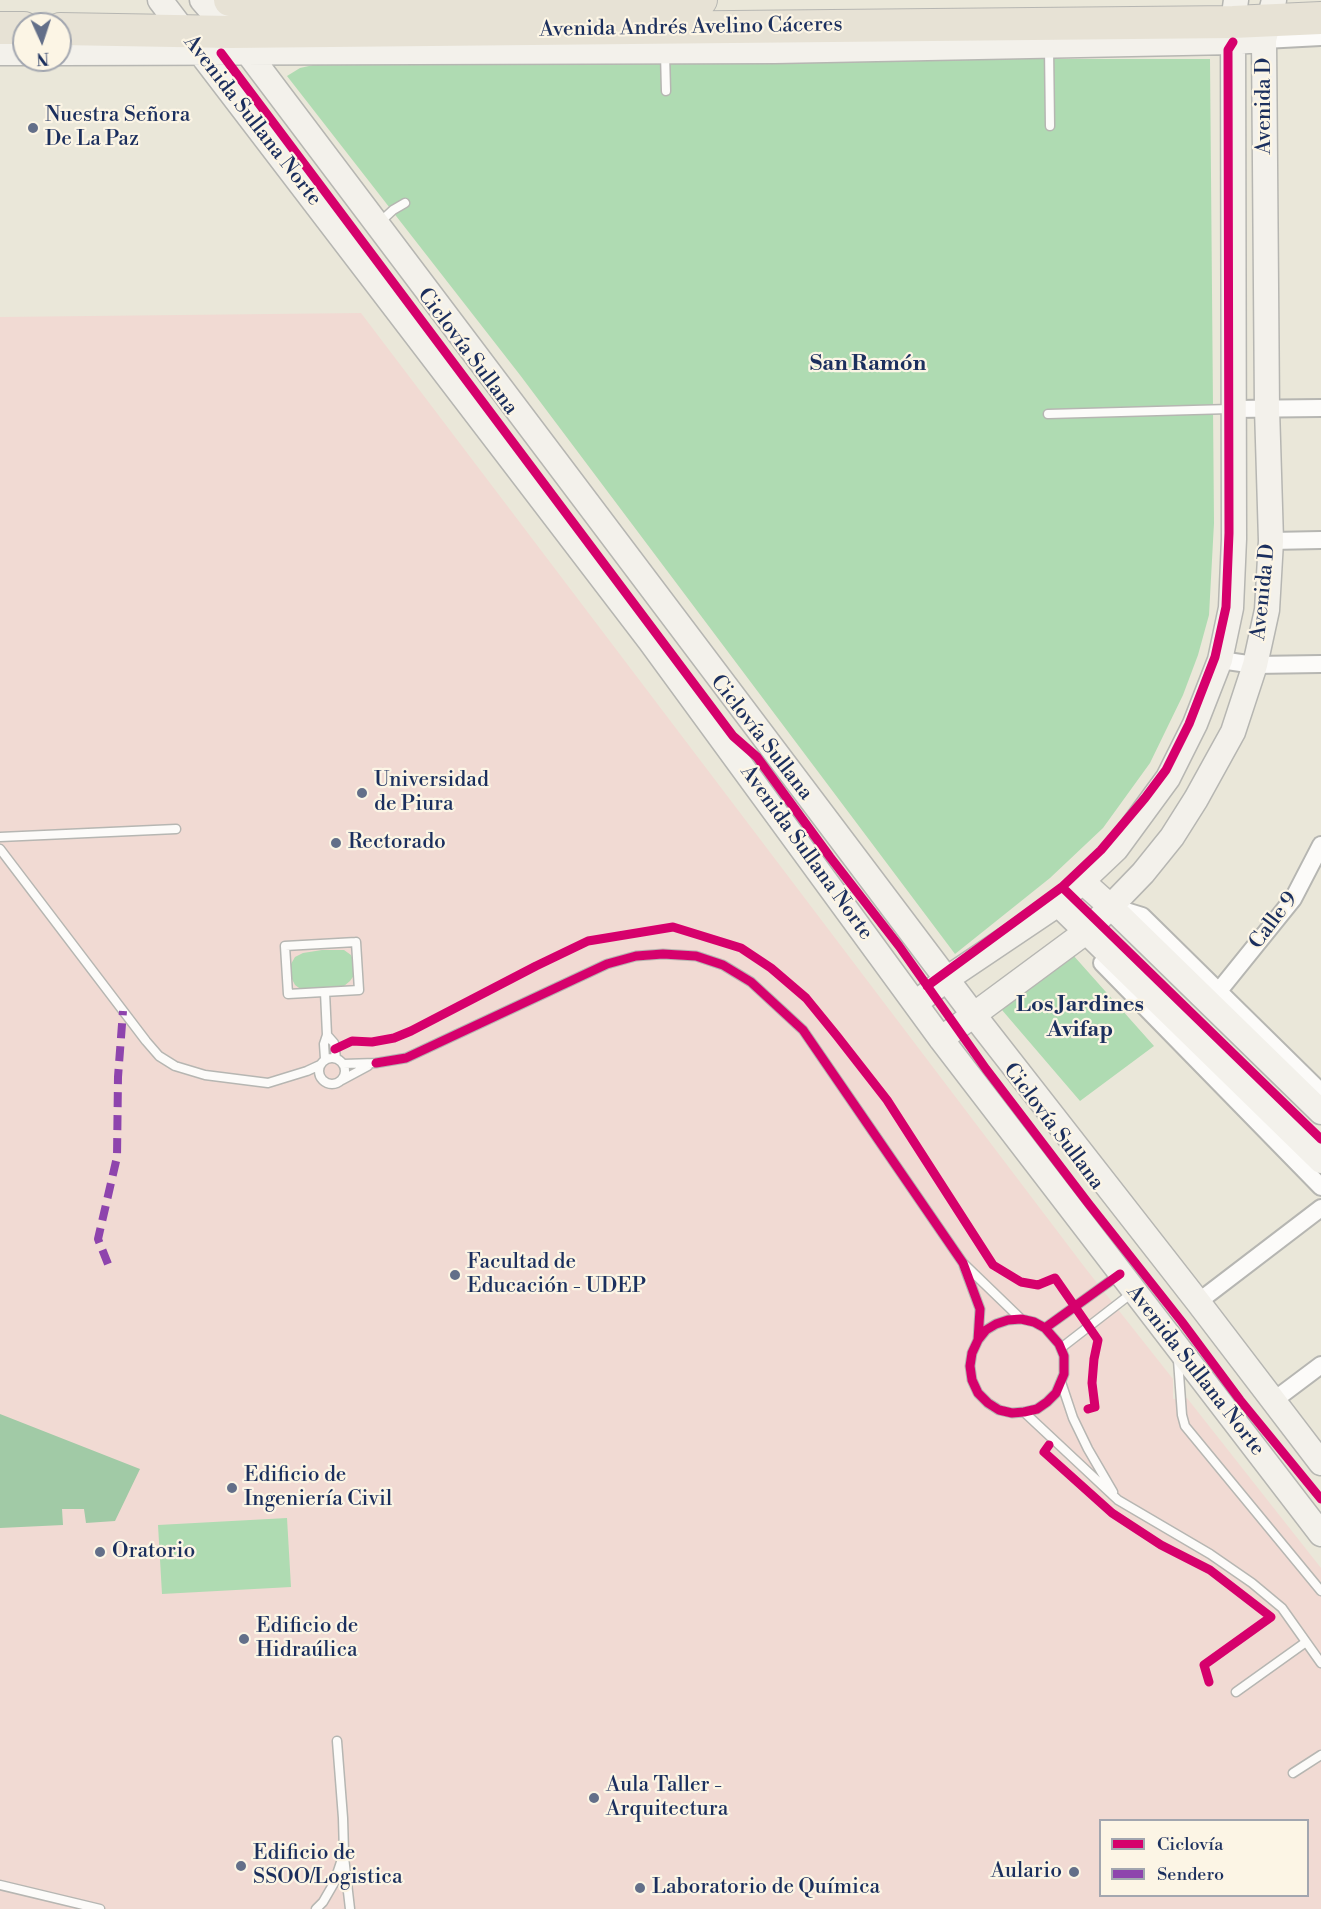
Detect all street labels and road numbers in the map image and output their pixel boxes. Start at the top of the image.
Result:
street label: Avenida Andrés Avelino Cáceres [539,13,843,43]
street label: Avenida Sullana Norte [178,31,326,211]
street label: Avenida D [1252,58,1278,154]
street label: Ciclovía Sullana [411,284,523,420]
street label: Avenida D [1246,543,1282,641]
street label: Ciclovía Sullana [704,670,818,806]
street label: Avenida Sullana Norte [734,761,878,945]
street label: Calle 9 [1244,887,1304,955]
street label: Ciclovía Sullana [997,1059,1109,1195]
street label: Avenida Sullana Norte [1121,1281,1269,1461]

